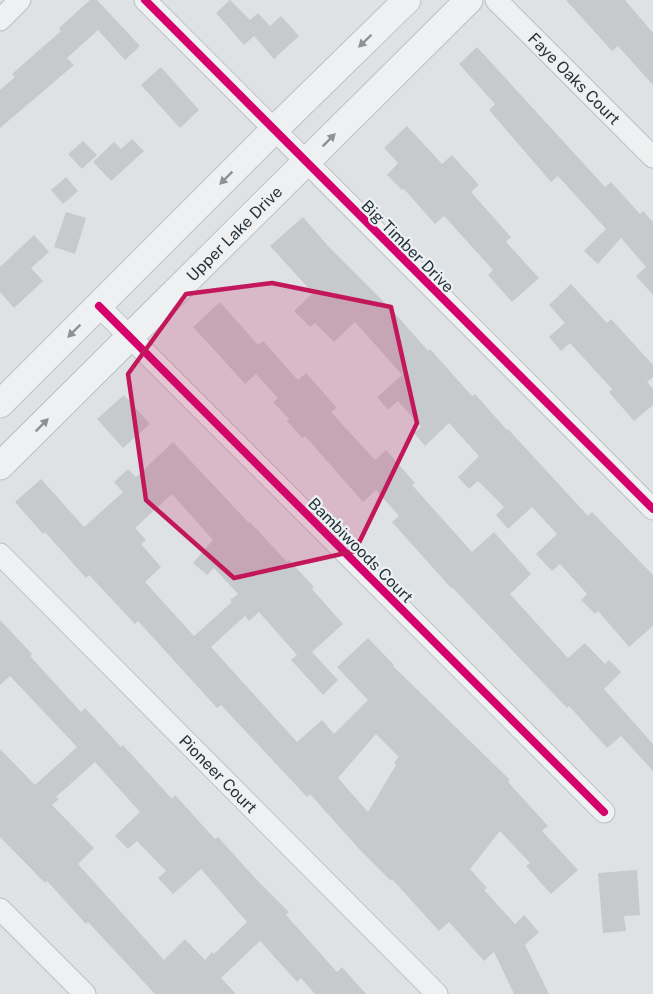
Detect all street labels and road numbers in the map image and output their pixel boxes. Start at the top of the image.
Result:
street label: Faye Oaks Court [524,29,624,129]
street label: Upper Lake Drive [183,182,286,285]
street label: Big Timber Drive [357,196,458,297]
street label: Bambiwoods Court [304,494,417,607]
street label: Pioneer Court [175,731,261,817]

